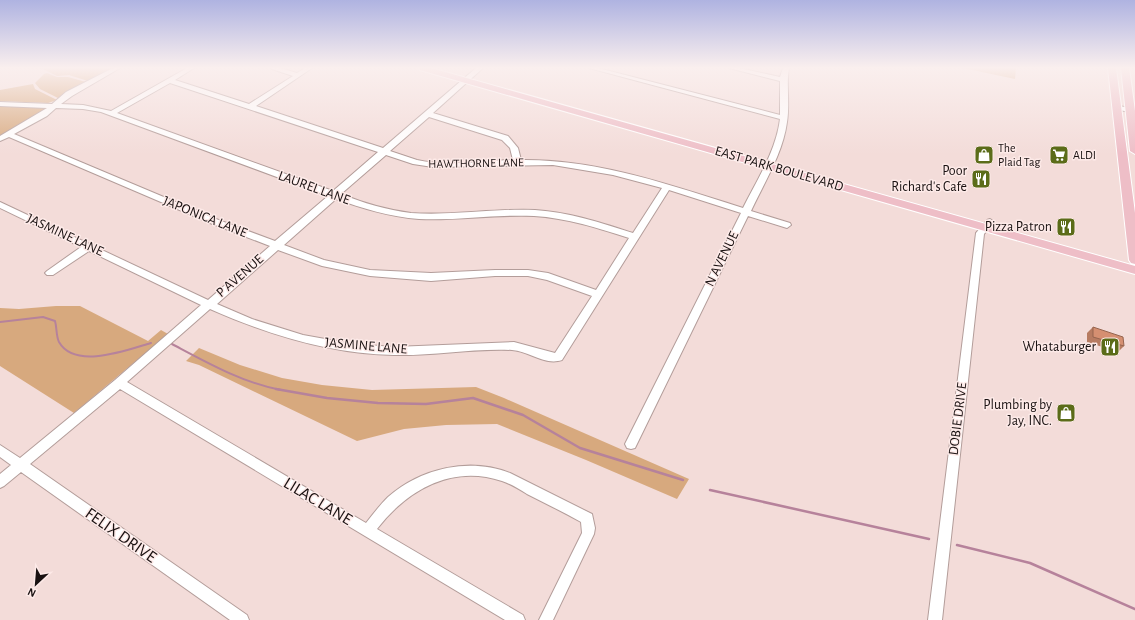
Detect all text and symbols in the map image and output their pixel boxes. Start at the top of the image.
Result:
place label: The Plaid Tag [998,142,1040,168]
street label: EAST PARK BOULEVARD [713,144,845,194]
shop icon: The Plaid Tag [973,144,995,166]
supermarket icon: ALDI [1048,144,1070,166]
place label: ALDI [1073,149,1096,161]
street label: HAWTHORNE LANE [428,156,524,170]
place label: Poor Richard's Cafe [891,164,967,194]
restaurant icon: Poor Richard's Cafe [970,168,992,190]
street label: LAUREL LANE [276,169,352,208]
street label: JAPONICA LANE [161,194,249,240]
street label: JASMINE LANE [25,211,106,259]
restaurant icon: Pizza Patron [1055,216,1077,238]
place label: Pizza Patron [985,220,1052,234]
street label: N AVENUE [703,229,741,289]
street label: P AVENUE [214,252,266,300]
street label: JASMINE LANE [324,335,408,357]
restaurant icon: Whataburger [1099,336,1121,358]
place label: Whataburger [1022,340,1096,354]
street label: DOBIE DRIVE [947,382,969,456]
place label: Plumbing by Jay, INC. [983,398,1052,428]
shop icon: Plumbing by Jay, INC. [1055,402,1077,424]
street label: LILAC LANE [281,474,355,528]
street label: FELIX DRIVE [82,504,160,566]
north arrow [16,564,56,604]
text: N [26,586,38,599]

